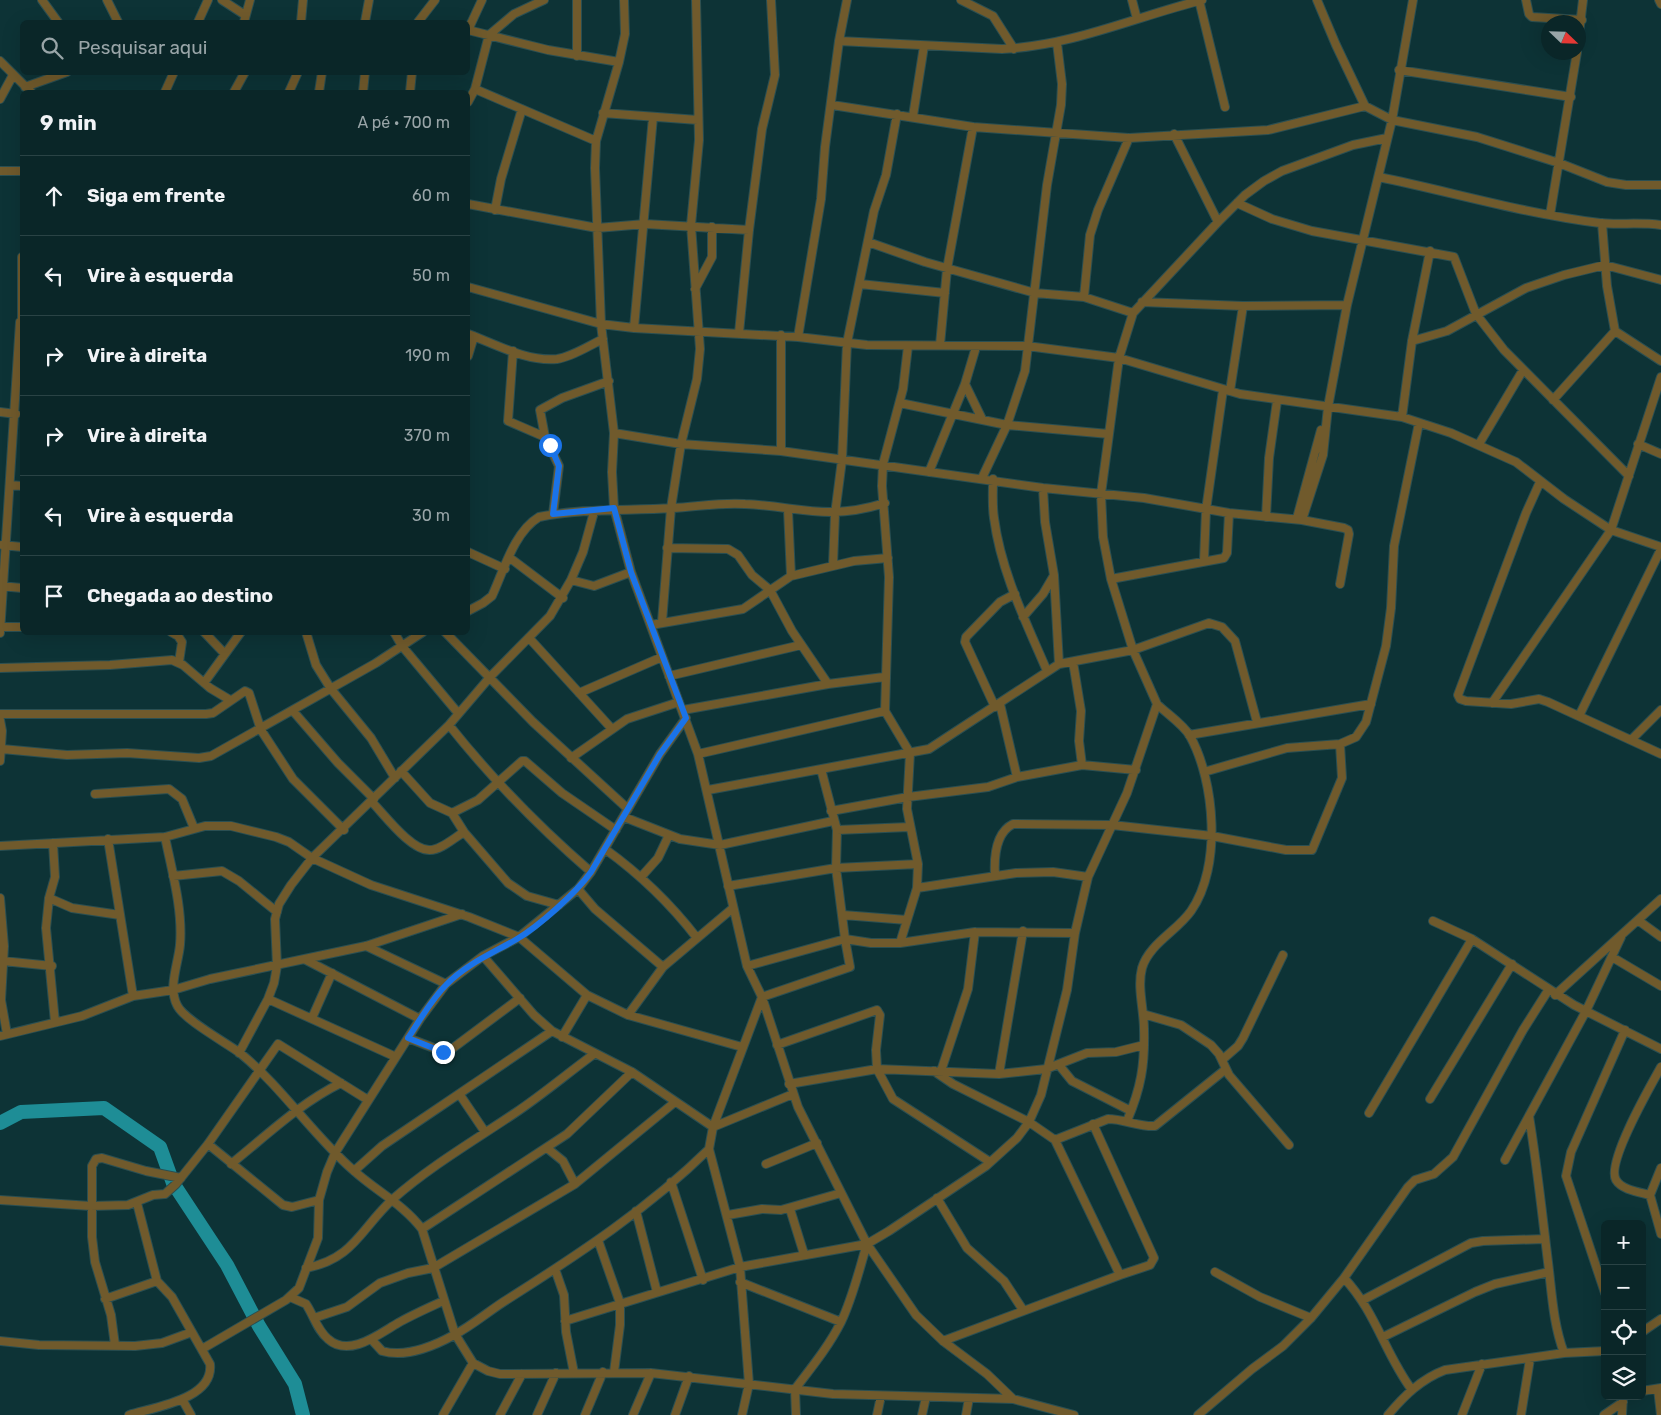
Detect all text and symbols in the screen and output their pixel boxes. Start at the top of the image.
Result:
north arrow [1541,15,1586,60]
search box [20,20,470,75]
icon: search [38,34,66,62]
text: Pesquisar aqui [78,36,207,59]
text: 9 min [40,110,97,135]
text: A pé · 700 m [357,113,450,132]
icon: ahead [40,182,68,210]
text: Siga em frente [87,184,225,207]
text: 60 m [412,186,450,205]
icon: left [40,262,68,290]
text: Vire à esquerda [87,264,234,287]
text: 50 m [412,266,450,285]
icon: right [40,342,68,370]
text: Vire à direita [87,344,207,367]
text: 190 m [405,346,450,365]
icon: right [40,422,68,450]
text: Vire à direita [87,424,207,447]
text: 370 m [404,426,450,445]
route start [539,434,562,457]
icon: left [40,502,68,530]
text: Vire à esquerda [87,504,234,527]
text: 30 m [412,506,450,525]
icon: arrive [40,582,68,610]
text: Chegada ao destino [87,584,273,607]
route end [432,1041,455,1064]
map controls [1601,1220,1646,1400]
button: + [1601,1220,1646,1265]
button: − [1601,1265,1646,1310]
button: locate [1601,1310,1646,1355]
button: layers [1601,1355,1646,1400]

